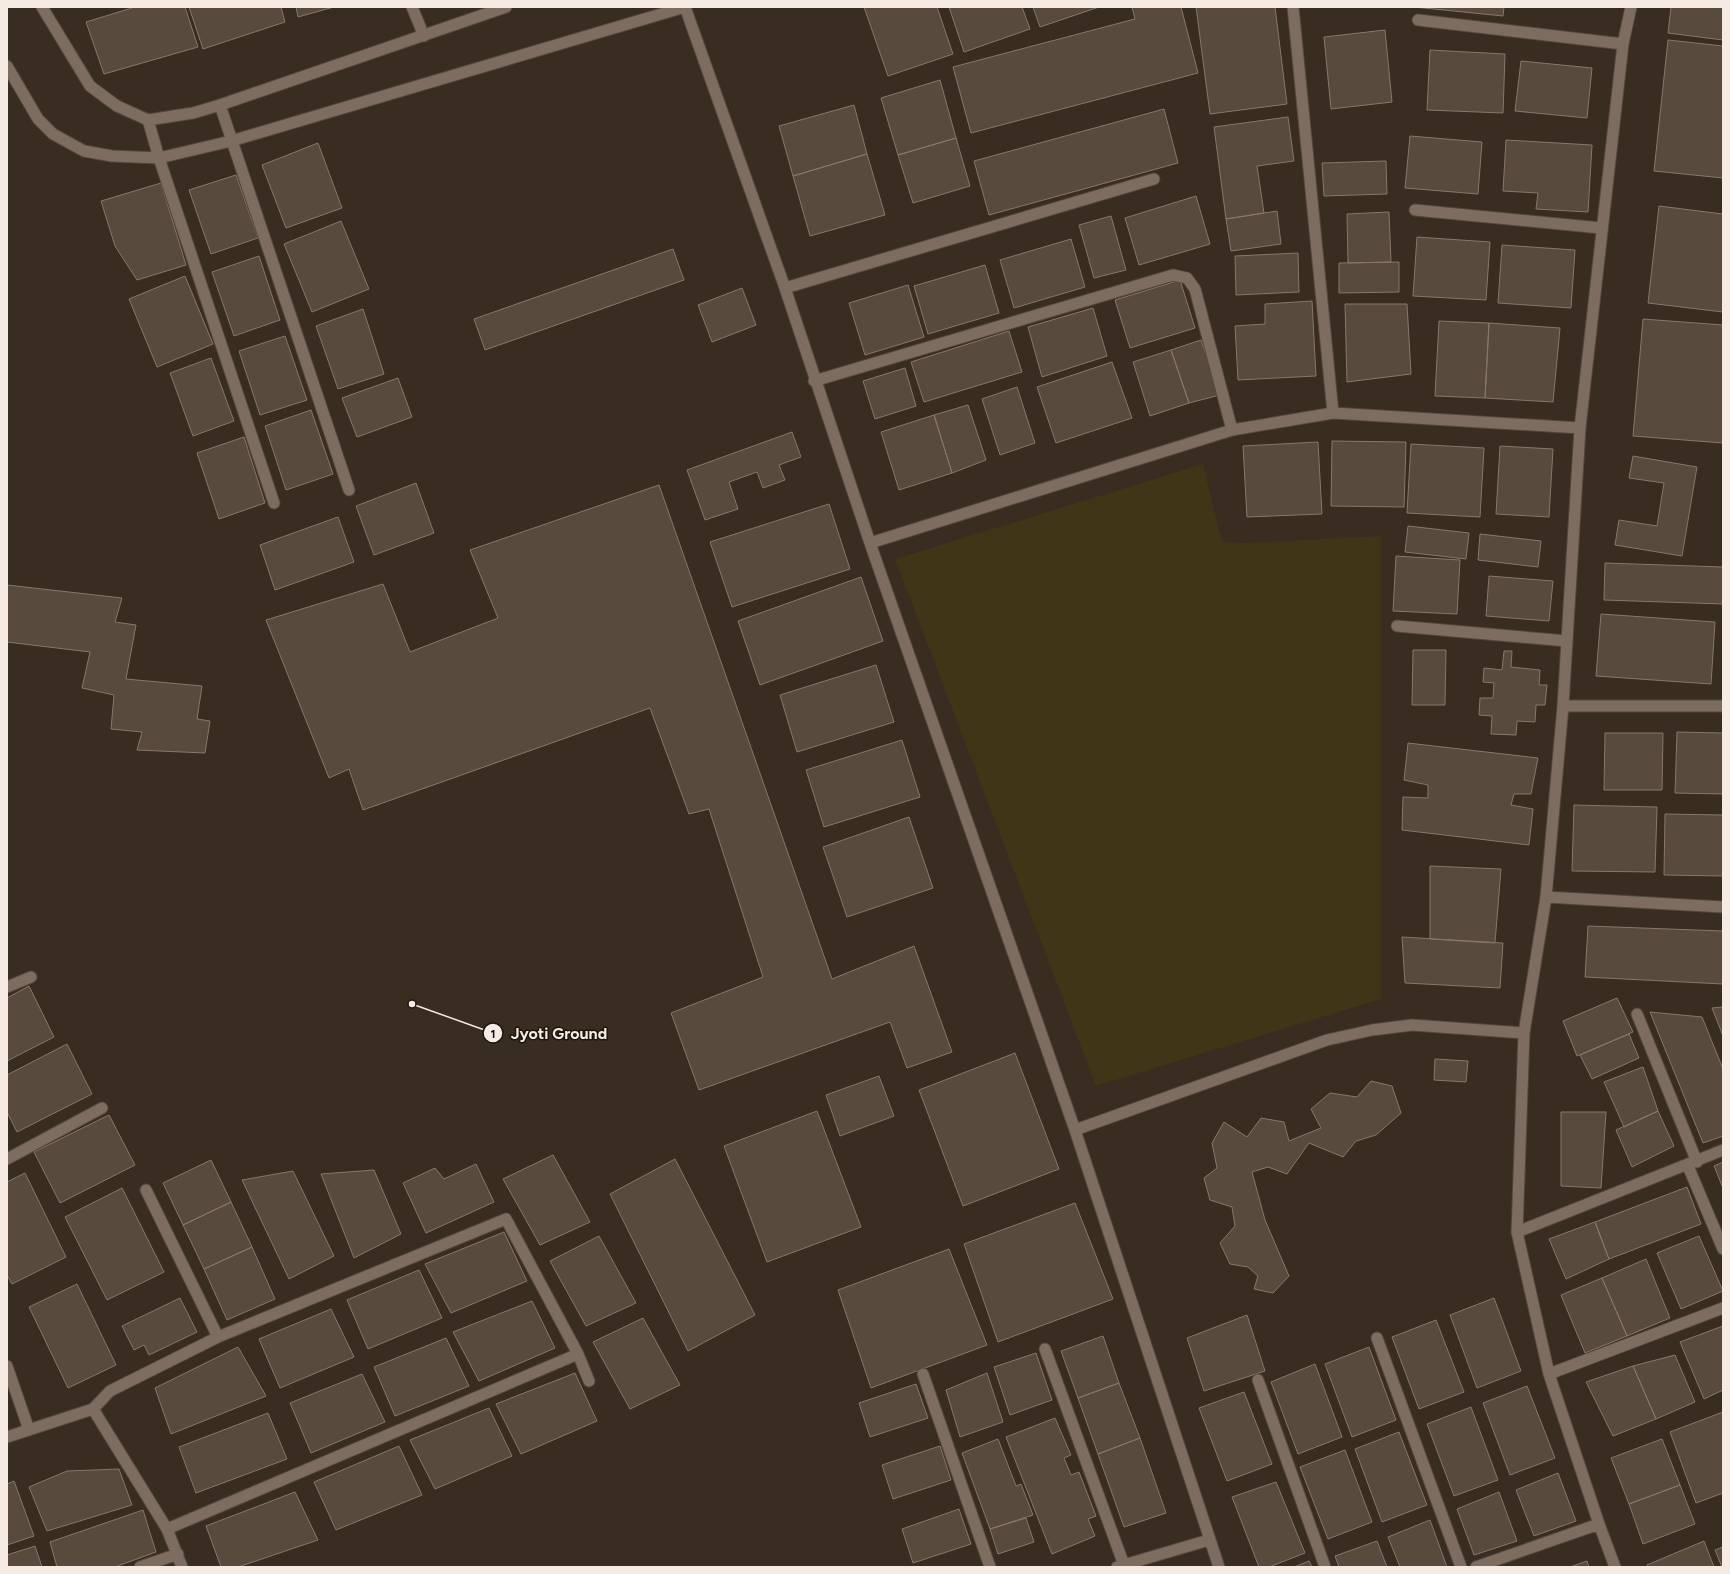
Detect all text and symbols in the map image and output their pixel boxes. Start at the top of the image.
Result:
callout: Jyoti Ground [483,1019,615,1047]
text: Jyoti Ground [511,1024,607,1043]
text: 1 [490,1027,496,1041]

